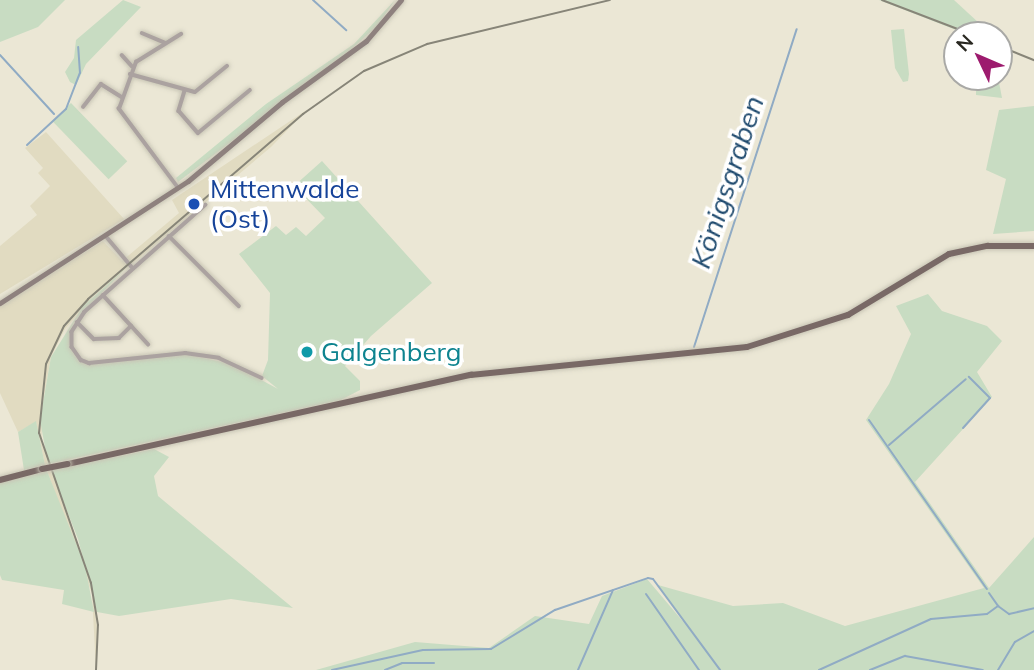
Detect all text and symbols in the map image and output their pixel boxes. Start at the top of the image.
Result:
north arrow [943,21,1013,91]
text: N [951,29,978,56]
water label: Königsgraben [683,91,771,273]
place label: Mittenwalde (Ost) [210,173,359,234]
marker: Mittenwalde (Ost) [184,194,204,214]
place label: Galgenberg [321,336,462,368]
marker: Galgenberg [299,344,315,360]

